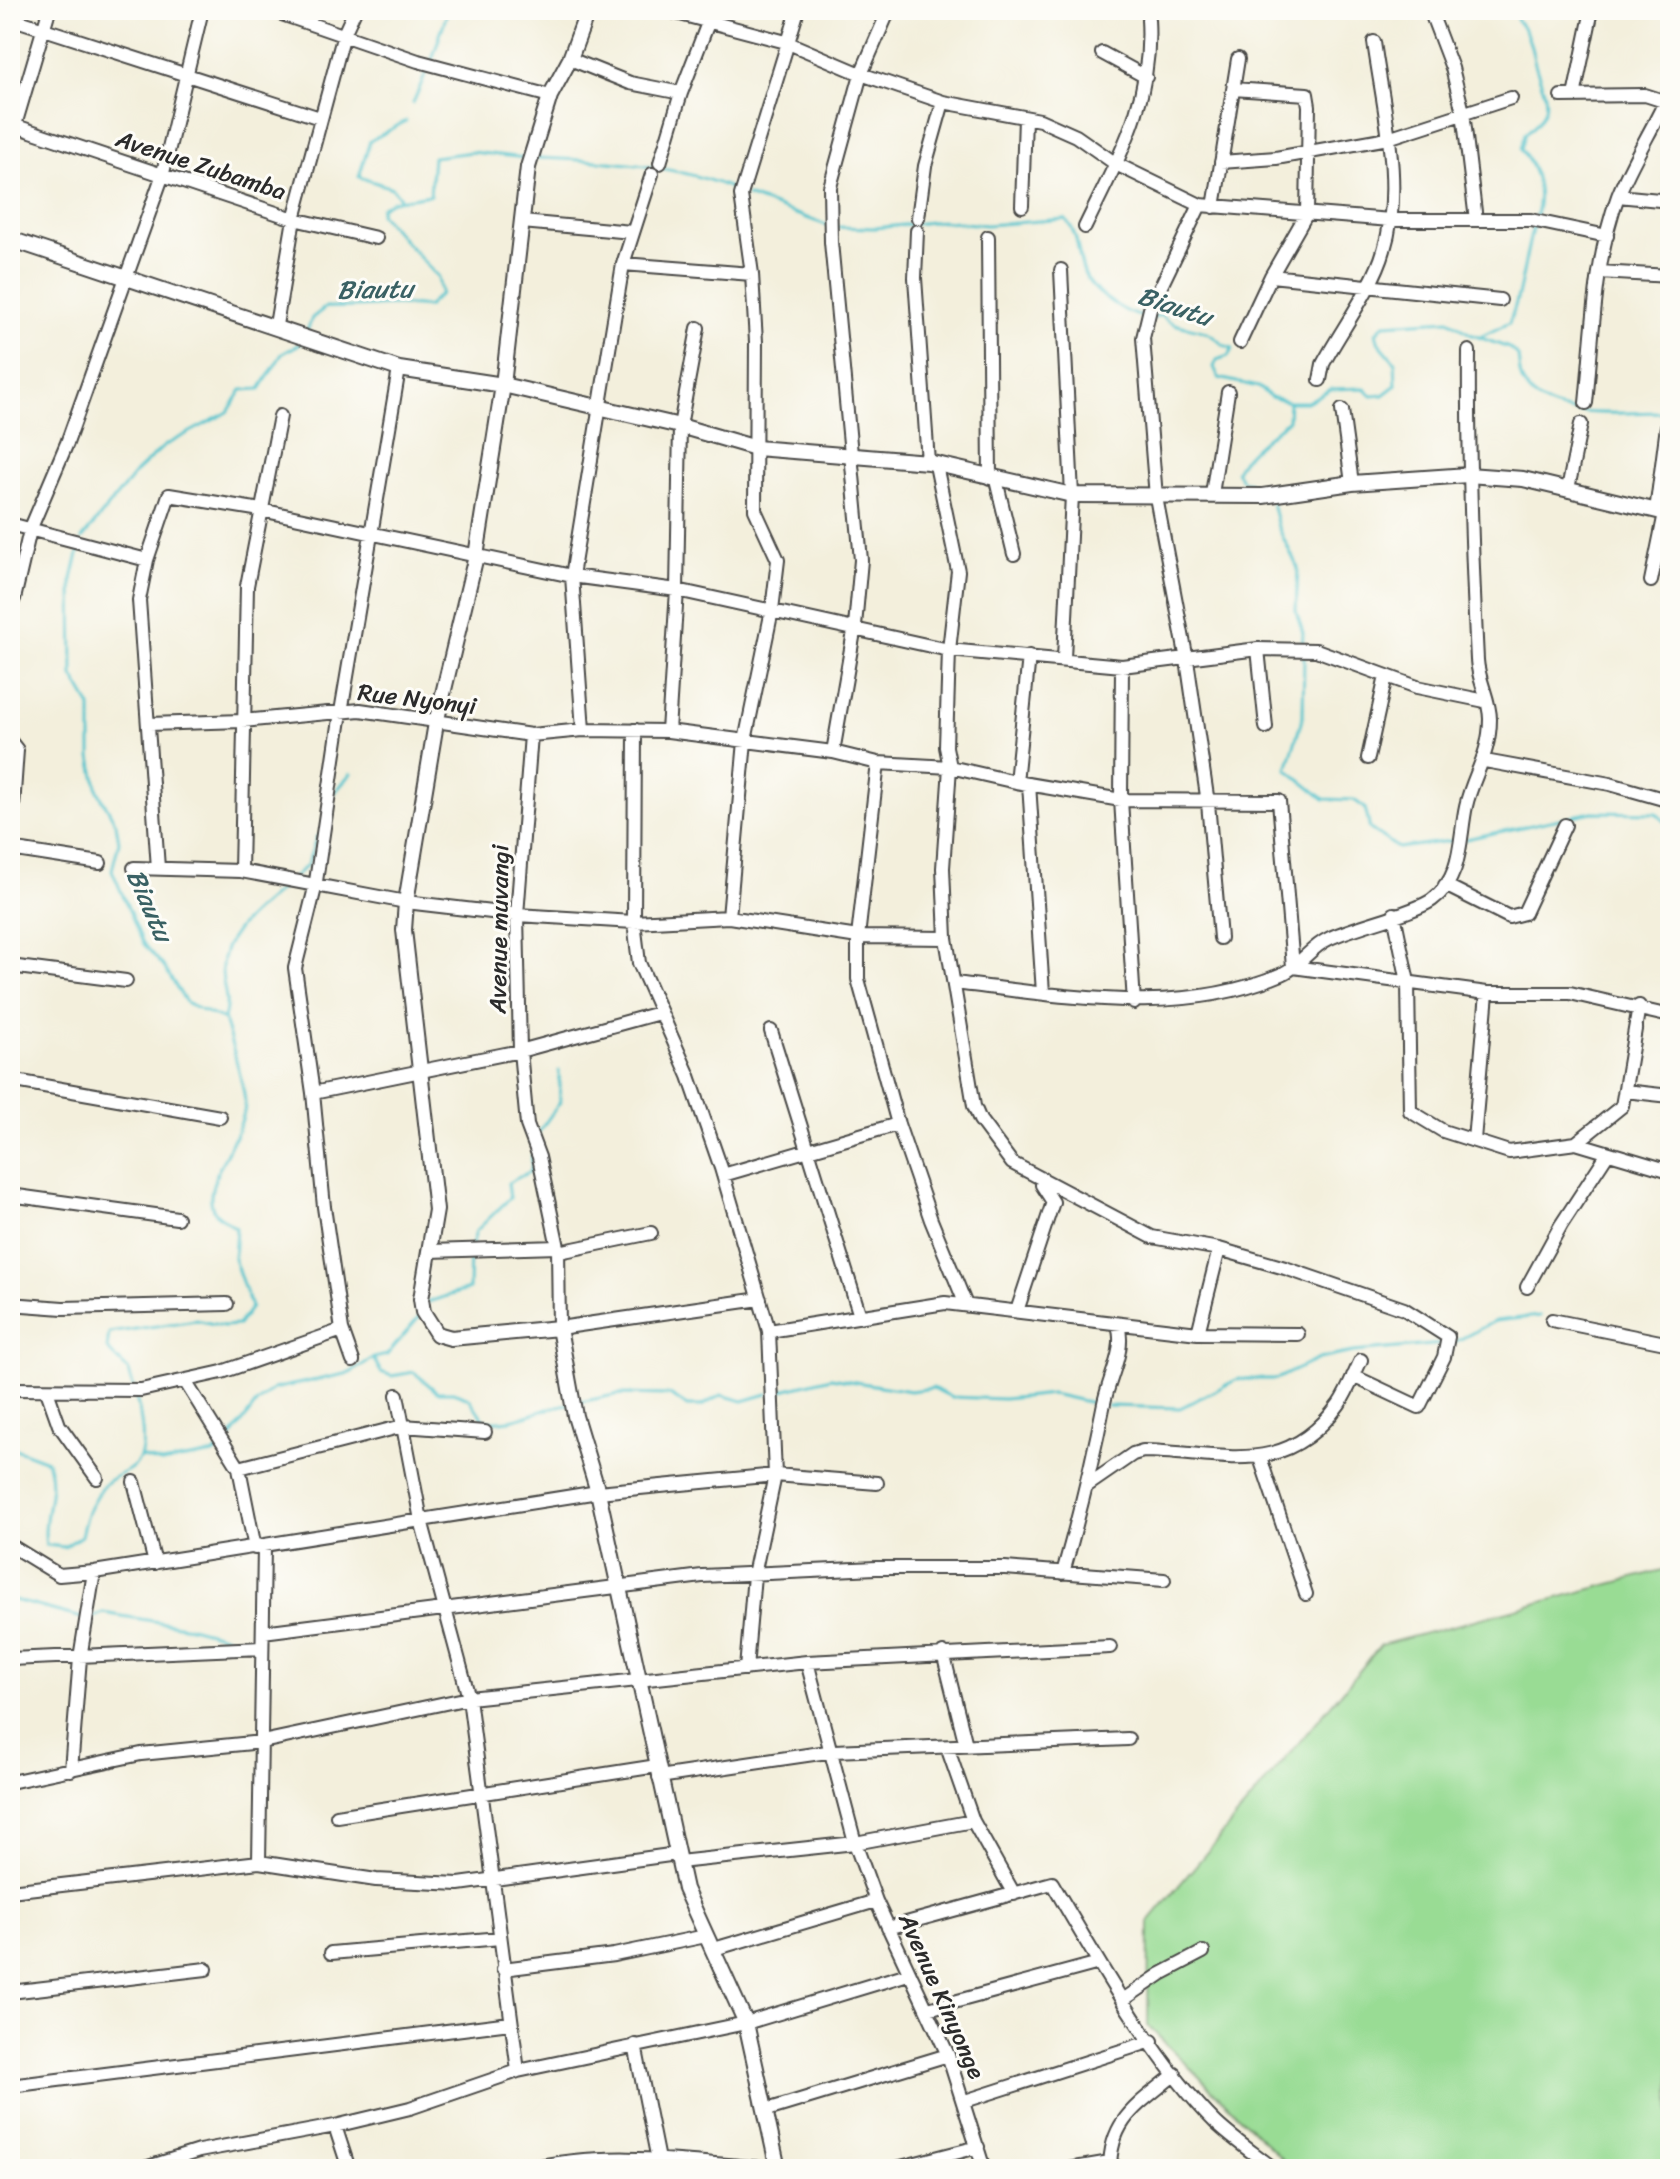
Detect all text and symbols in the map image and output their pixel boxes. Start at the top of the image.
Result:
street label: Avenue Zubamba [109,117,292,212]
water label: Biautu [337,265,416,313]
water label: Biautu [1132,272,1221,341]
street label: Rue Nyonyi [355,671,480,727]
street label: Avenue muvangi [477,844,521,1015]
water label: Biautu [114,861,188,952]
street label: Avenue Kinyonge [886,1905,998,2086]

